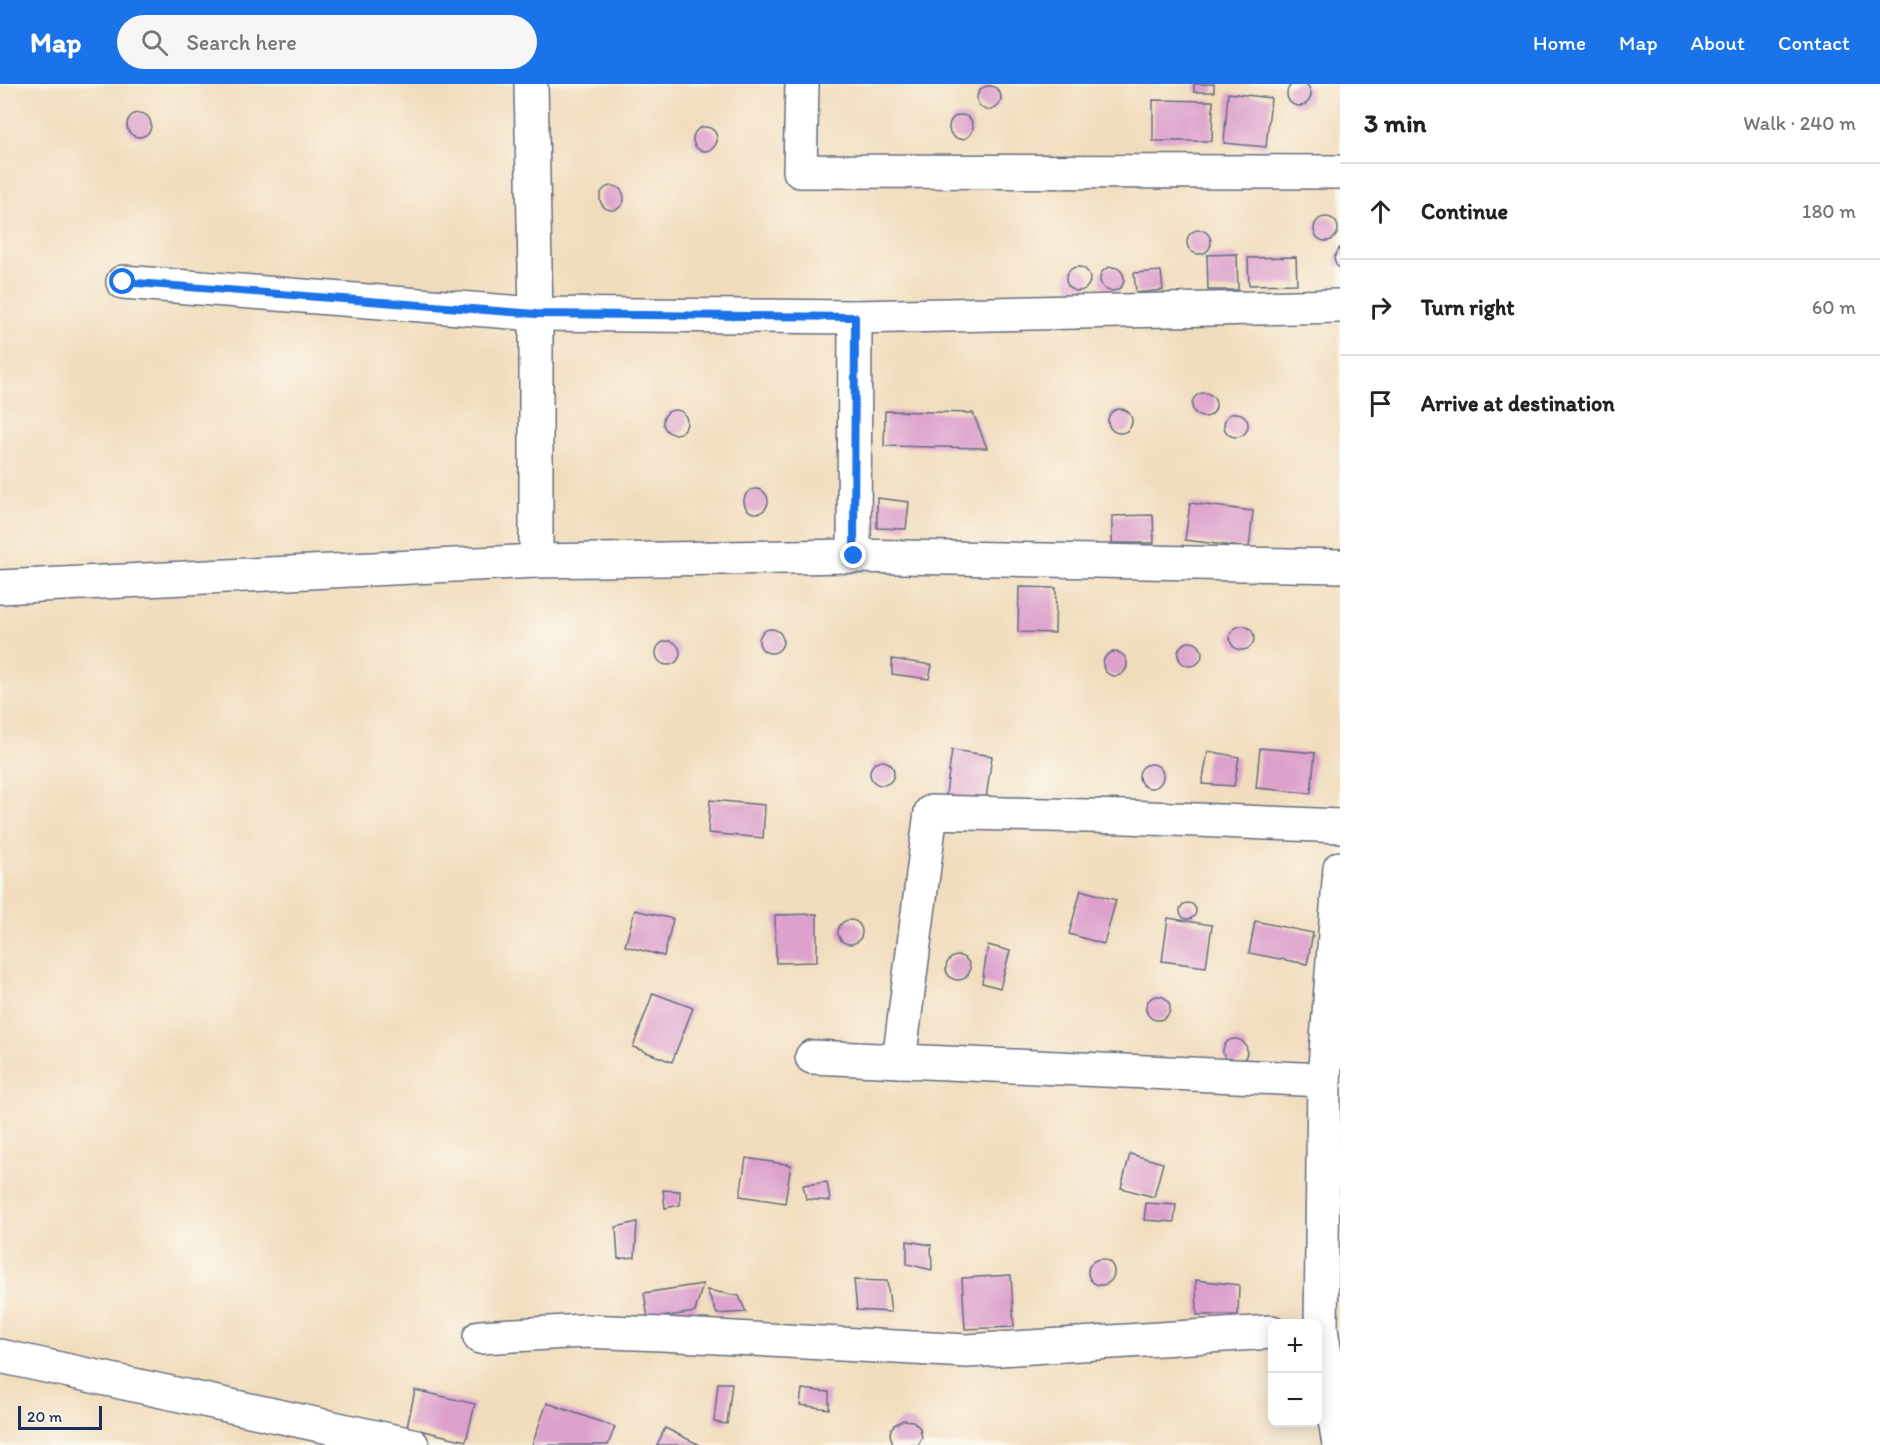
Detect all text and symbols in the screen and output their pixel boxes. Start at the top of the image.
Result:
search box [117,15,537,69]
text: Map [30,25,81,59]
icon: search [138,26,171,59]
text: Search here [186,29,297,56]
text: Home [1533,30,1586,55]
text: Map [1619,30,1658,55]
text: About [1691,30,1745,55]
text: Contact [1778,30,1850,55]
text: 3 min [1364,107,1426,139]
text: Walk · 240 m [1743,111,1856,135]
icon: ahead [1364,195,1397,228]
text: Continue [1421,198,1508,225]
text: 180 m [1802,199,1856,223]
route start [109,268,135,294]
icon: right [1364,291,1397,324]
text: Turn right [1421,294,1515,321]
text: 60 m [1812,295,1856,319]
icon: arrive [1364,387,1397,420]
text: Arrive at destination [1421,390,1615,417]
route end [840,542,866,568]
map controls [1268,1319,1322,1427]
button: + [1268,1319,1322,1373]
button: − [1268,1373,1322,1427]
scale bar [18,1403,102,1430]
text: 20 m [27,1407,62,1426]

